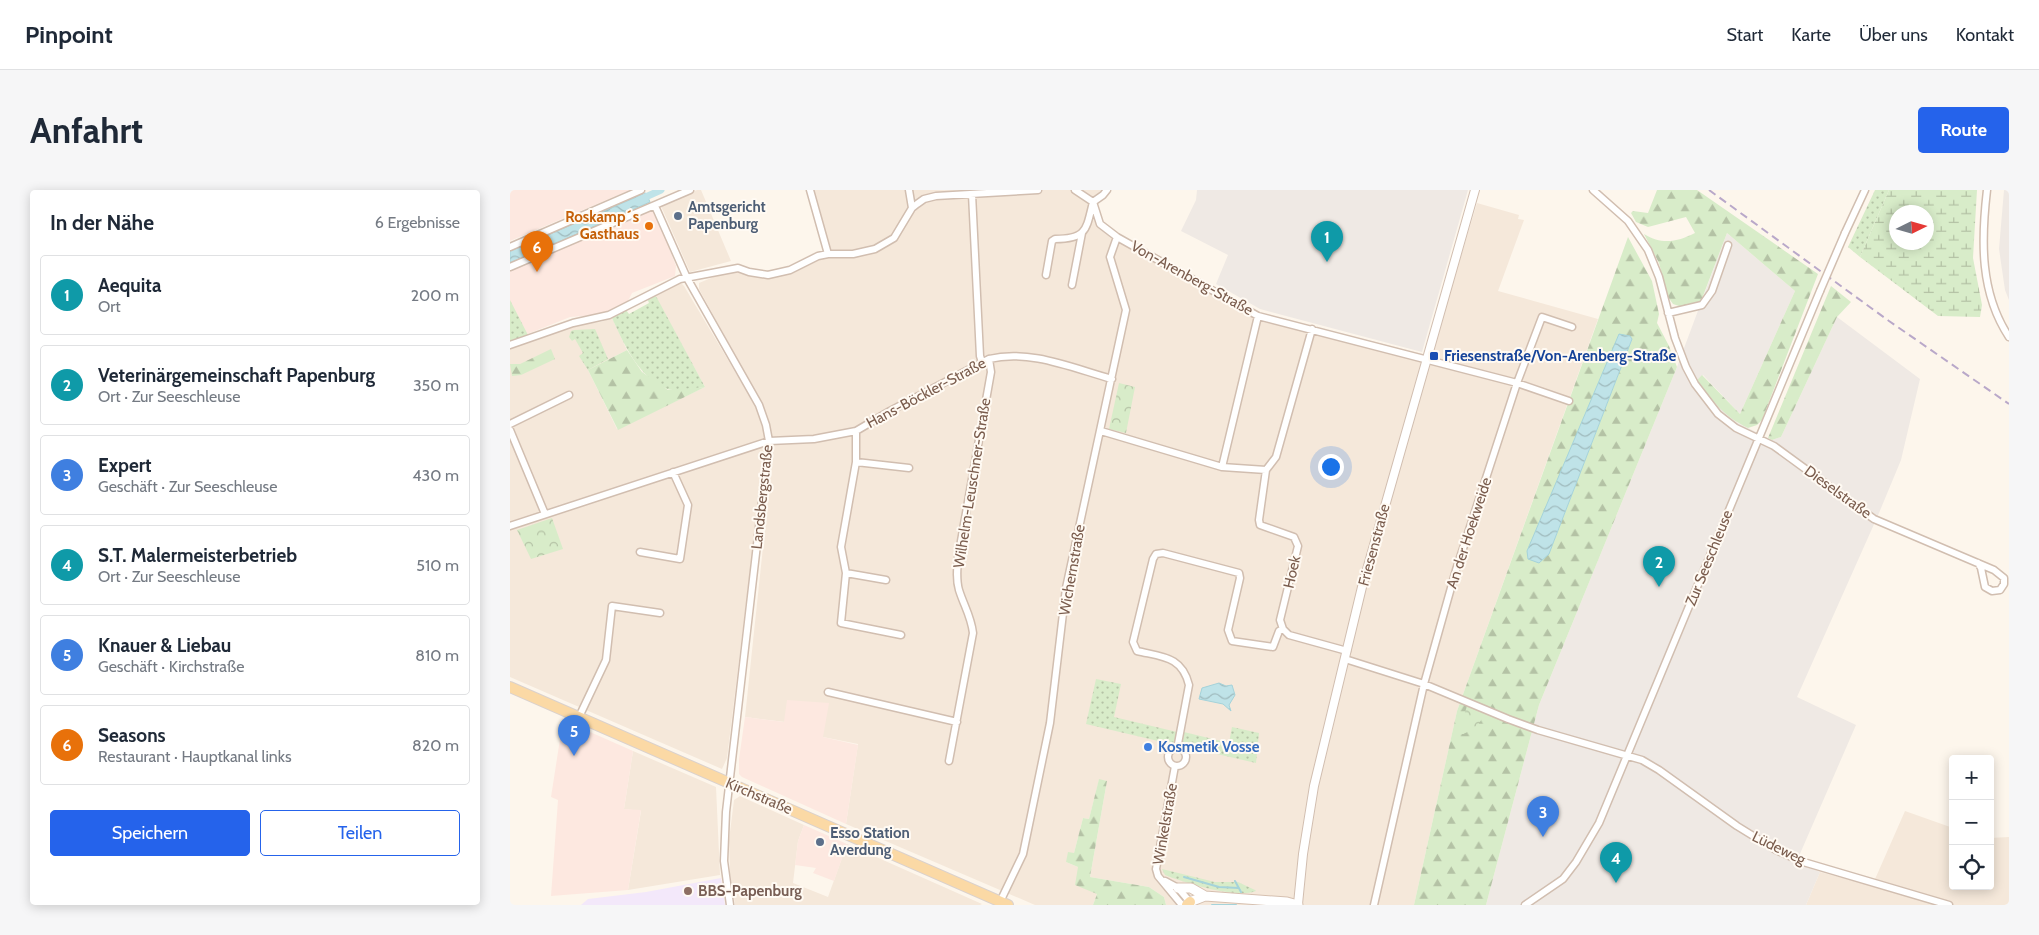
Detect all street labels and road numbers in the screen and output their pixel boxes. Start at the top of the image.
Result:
street label: Von-Arenberg-Straße [1128,237,1257,319]
street label: Hans-Böckler-Straße [863,354,989,432]
street label: Wilhelm-Leuschner-Straße [950,396,994,569]
street label: Landsbergstraße [748,443,776,550]
street label: Dieselstraße [1801,462,1875,523]
street label: An der Hoekweide [1443,475,1496,591]
street label: Friesenstraße [1354,502,1394,588]
street label: Zur Seeschleuse [1682,507,1737,609]
street label: Wichernstraße [1055,523,1089,617]
street label: Hoek [1280,554,1305,590]
street label: Kirchstraße [723,774,795,818]
street label: Winkelstraße [1149,781,1181,866]
street label: Lüdeweg [1749,827,1809,869]

